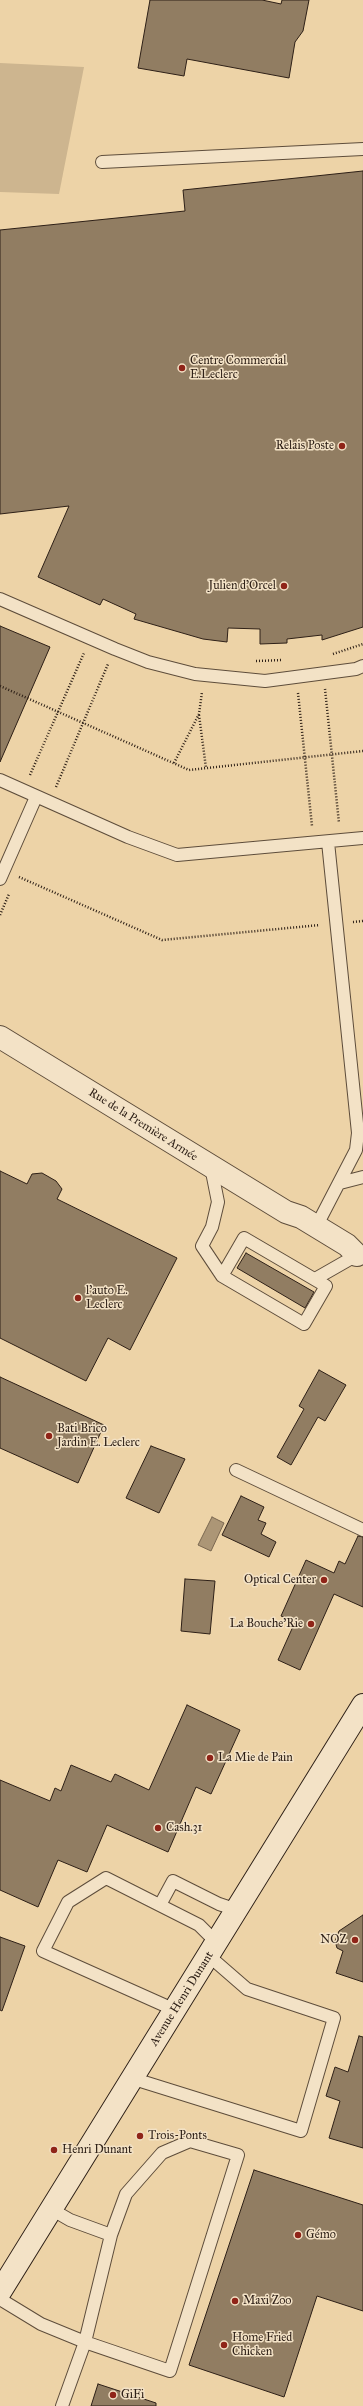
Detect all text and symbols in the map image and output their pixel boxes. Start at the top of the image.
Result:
place label: Centre Commercial E.Leclerc [190,354,286,382]
marker: Centre Commercial E.Leclerc [177,363,187,373]
place label: Relais Poste [276,439,334,453]
marker: Relais Poste [337,441,347,451]
place label: Julien d'Orcel [209,579,276,593]
marker: Julien d'Orcel [279,581,289,591]
street label: Rue de la Première Armée [86,1086,200,1164]
place label: l'auto E. Leclerc [86,1284,128,1312]
marker: l'auto E. Leclerc [73,1293,83,1303]
place label: Bati Brico Jardin E. Leclerc [57,1422,140,1450]
marker: Bati Brico Jardin E. Leclerc [44,1431,54,1441]
place label: Optical Center [244,1573,316,1587]
marker: Optical Center [319,1575,329,1585]
place label: La Bouche'Rie [230,1617,303,1631]
marker: La Bouche'Rie [306,1619,316,1629]
place label: La Mie de Pain [218,1751,293,1765]
marker: La Mie de Pain [205,1753,215,1763]
place label: Cash.31 [166,1821,202,1835]
marker: Cash.31 [153,1823,163,1833]
place label: NOZ [320,1933,347,1947]
marker: NOZ [350,1935,360,1945]
street label: Avenue Henri Dunant [147,1949,217,2049]
place label: Trois-Ponts [148,2129,207,2143]
marker: Trois-Ponts [135,2131,145,2141]
place label: Henri Dunant [62,2143,132,2157]
marker: Henri Dunant [49,2145,59,2155]
place label: Gémo [306,2228,336,2242]
marker: Gémo [293,2230,303,2240]
place label: Maxi Zoo [243,2294,291,2308]
marker: Maxi Zoo [230,2296,240,2306]
place label: Home Fried Chicken [232,2331,292,2359]
marker: Home Fried Chicken [219,2340,229,2350]
place label: GiFi [121,2388,144,2402]
marker: GiFi [108,2390,118,2400]

